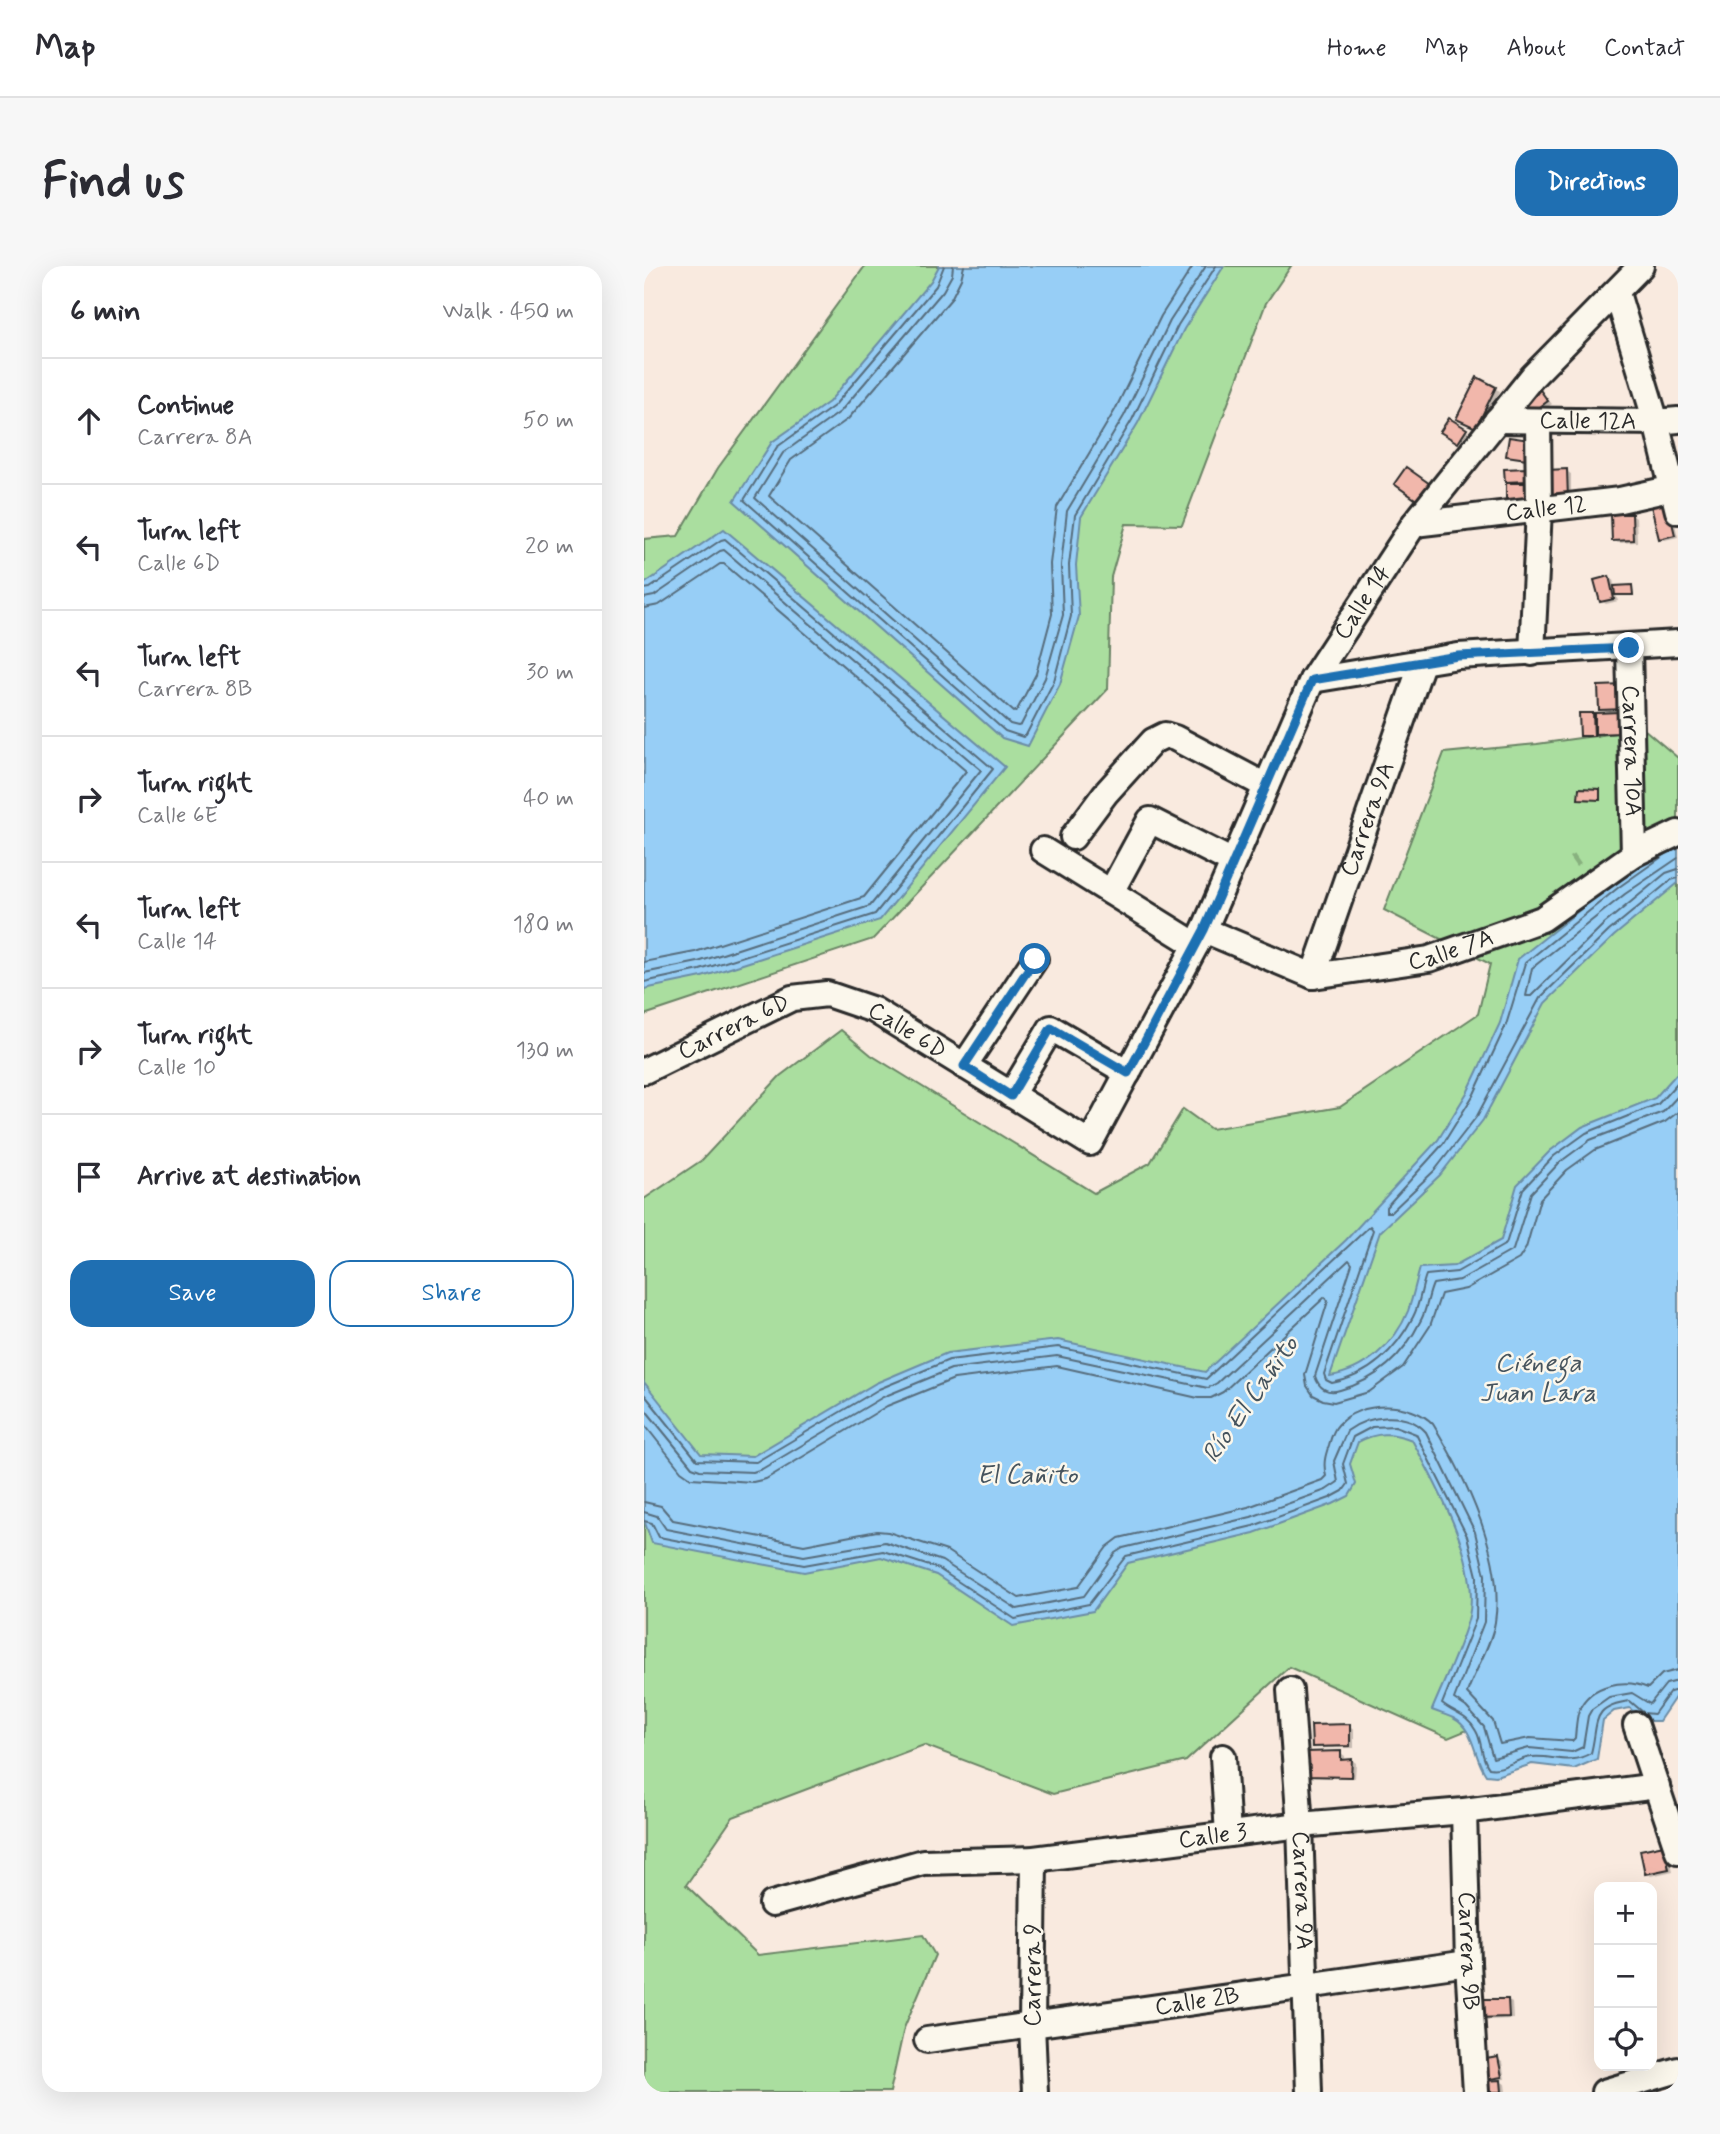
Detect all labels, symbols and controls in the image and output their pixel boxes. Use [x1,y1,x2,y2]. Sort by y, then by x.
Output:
text: Map [35,26,95,70]
text: Home [1327,33,1387,64]
text: Map [1425,33,1469,64]
text: About [1507,33,1566,64]
text: Contact [1604,33,1685,64]
button: Directions [1515,149,1678,216]
text: Find us [42,150,185,215]
text: 6 min [70,292,141,331]
text: Walk · 450 m [443,297,574,327]
text: Continue [137,389,234,423]
icon: ahead [70,402,108,440]
street label: Calle 12A [1539,405,1637,437]
text: 50 m [523,406,574,436]
text: Carrera 8A [137,423,253,453]
street label: Calle 12 [1504,488,1588,529]
text: Turn left [137,515,241,549]
icon: left [70,528,108,566]
text: 20 m [525,532,574,562]
text: Calle 6D [137,549,220,579]
street label: Calle 14 [1327,559,1398,646]
route end [1613,632,1644,663]
text: Turn left [137,641,241,675]
icon: left [70,654,108,692]
text: 30 m [526,658,574,688]
text: Carrera 8B [137,675,252,705]
street label: Carrera 10A [1614,685,1649,817]
street label: Carrera 9A [1333,758,1402,881]
text: Turn right [137,767,253,801]
icon: right [70,780,108,818]
text: 40 m [523,784,574,814]
text: Calle 6E [137,801,218,831]
text: Turn left [137,893,241,927]
icon: left [70,906,108,944]
text: 180 m [513,910,574,940]
street label: Calle 7A [1406,922,1498,977]
text: Calle 14 [137,927,217,957]
route start [1019,943,1050,974]
street label: Carrera 6D [673,986,795,1067]
street label: Calle 6D [862,995,952,1066]
text: Turn right [137,1019,253,1053]
icon: right [70,1032,108,1070]
text: 130 m [516,1036,574,1066]
text: Calle 10 [137,1053,216,1083]
icon: arrive [70,1158,108,1196]
text: Arrive at destination [137,1160,361,1194]
button: Save [70,1260,315,1327]
button: Share [329,1260,574,1327]
water label: Río El Cañito [1195,1329,1308,1470]
water label: Ciénega Juan Lara [1480,1347,1596,1411]
water label: El Cañito [977,1459,1079,1493]
street label: Calle 3 [1177,1816,1249,1856]
street label: Carrera 9A [1285,1830,1320,1951]
map controls [1594,1882,1657,2071]
button: + [1594,1882,1657,1945]
street label: Carrera 9B [1451,1891,1486,2011]
street label: Carrera 9 [1018,1923,1049,2027]
button: − [1594,1945,1657,2008]
street label: Calle 2B [1153,1980,1242,2023]
button: locate [1594,2008,1657,2071]

